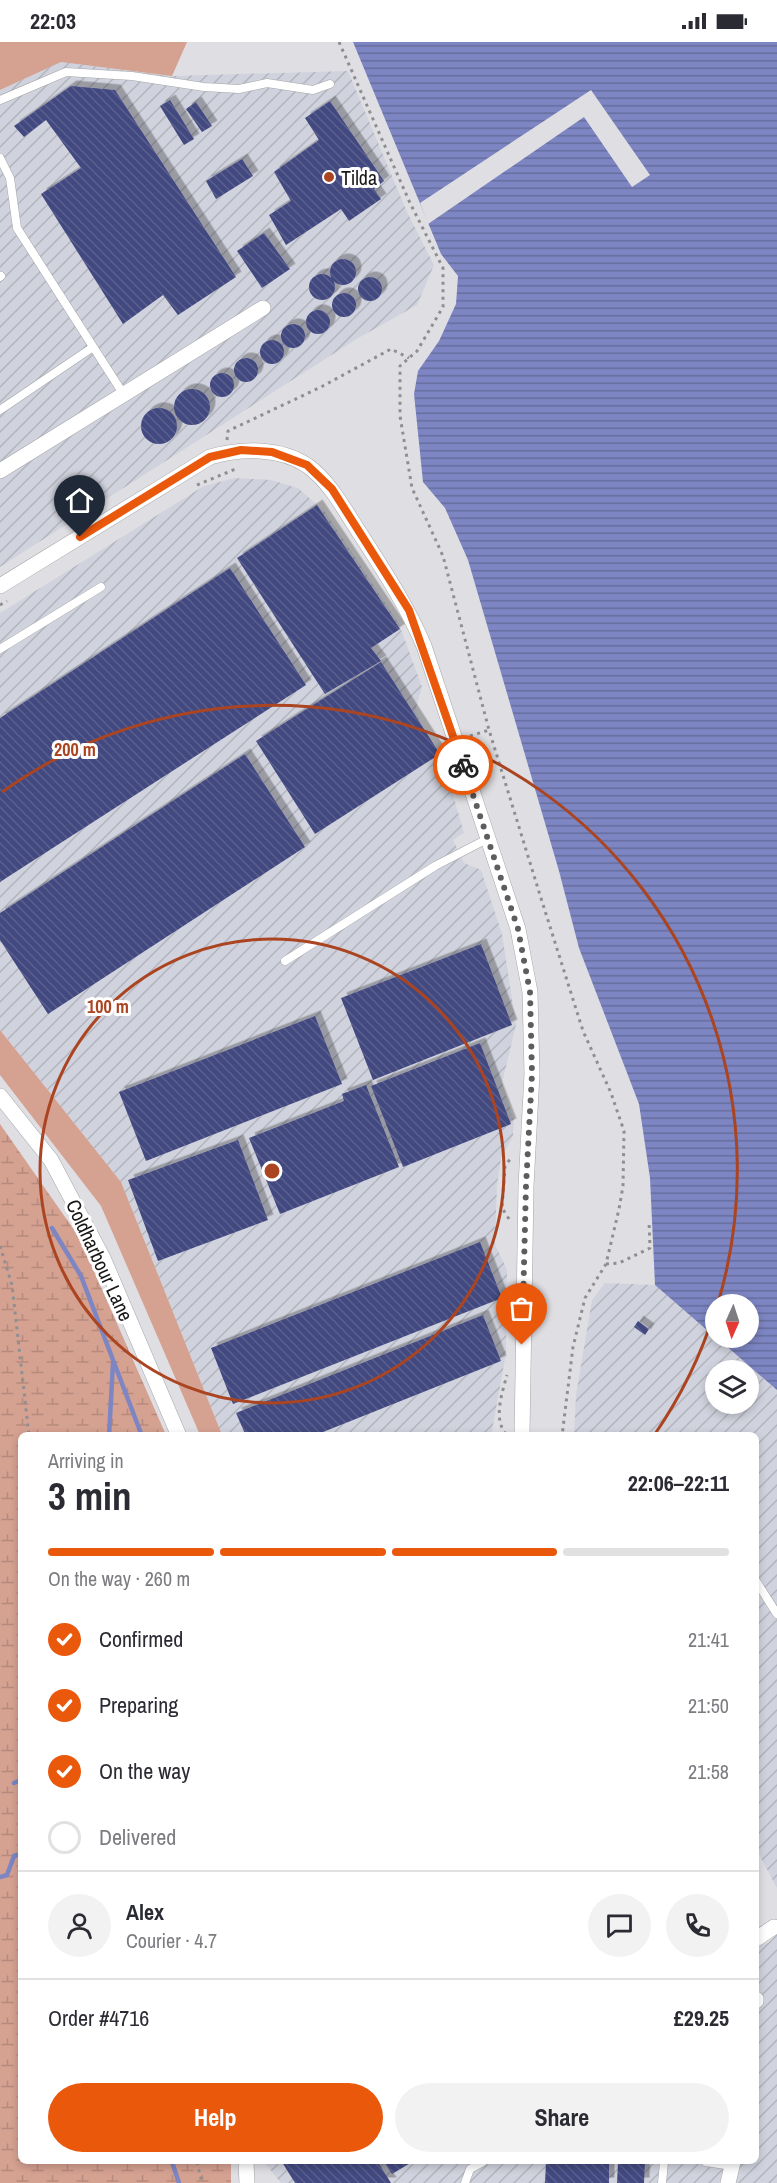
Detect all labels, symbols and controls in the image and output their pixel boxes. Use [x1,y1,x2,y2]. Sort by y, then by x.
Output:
text: 22:03 [30,6,76,36]
place label: Tilda [341,164,377,191]
marker: Tilda [322,170,336,184]
pin [54,475,105,537]
icon: home [63,484,96,517]
courier [433,735,493,795]
text: 200 m [54,737,96,762]
icon: bike [447,749,480,782]
text: 100 m [87,994,129,1019]
centre of rings [262,1161,282,1181]
street label: Coldharbour Lane [60,1195,140,1325]
pin [496,1283,547,1345]
icon: bag [505,1292,538,1325]
north arrow [705,1294,759,1348]
map controls [705,1294,759,1414]
button: layers [705,1360,759,1414]
text: Arriving in [48,1447,124,1474]
text: 22:06–22:11 [628,1468,729,1498]
text: 3 min [48,1470,132,1522]
text: On the way · 260 m [48,1565,190,1592]
icon: check [48,1623,81,1656]
text: Confirmed [99,1624,183,1654]
text: 21:41 [688,1626,729,1653]
icon: check [48,1689,81,1722]
text: Preparing [99,1690,178,1720]
text: 21:50 [688,1692,729,1719]
icon: check [48,1755,81,1788]
text: On the way [99,1756,190,1786]
text: 21:58 [688,1758,729,1785]
text: Delivered [99,1822,176,1852]
button: person [48,1894,111,1957]
button: chat [588,1894,651,1957]
button: phone [666,1894,729,1957]
text: Alex [126,1897,164,1927]
text: Courier · 4.7 [126,1927,217,1954]
text: Order #4716 [48,2003,149,2033]
text: £29.25 [674,2003,729,2033]
button: Help [48,2083,383,2152]
button: Share [395,2083,729,2152]

